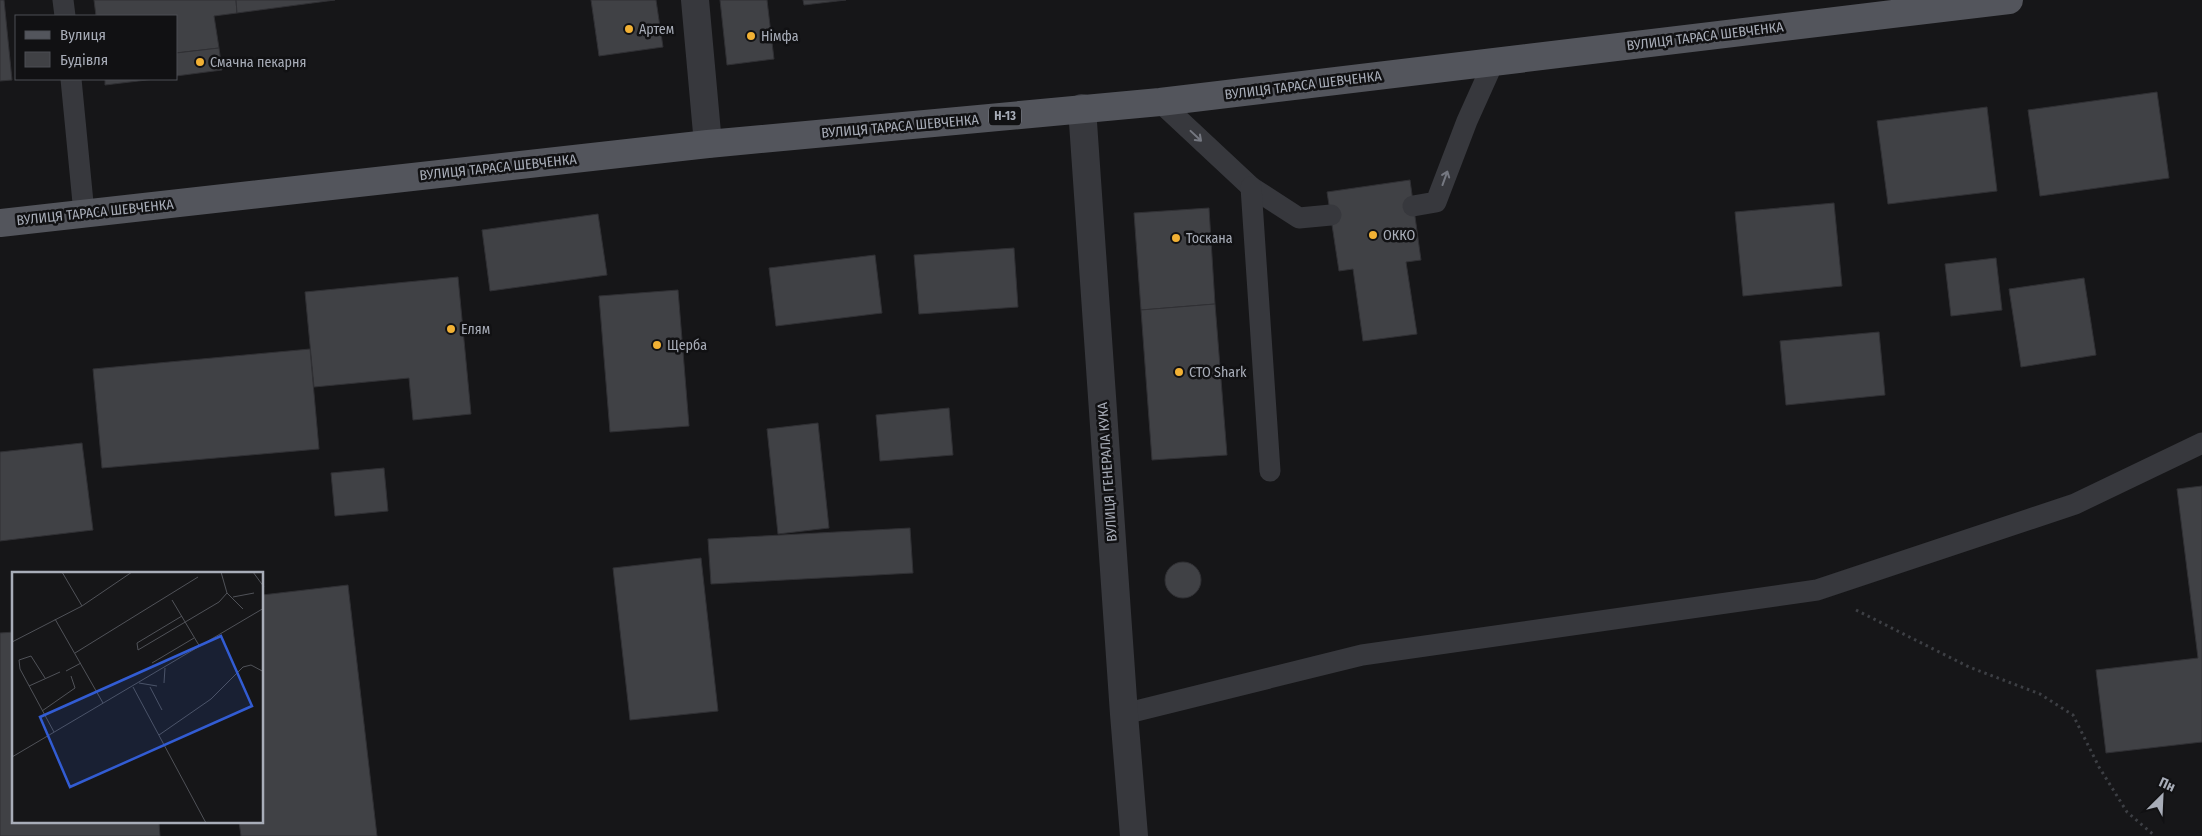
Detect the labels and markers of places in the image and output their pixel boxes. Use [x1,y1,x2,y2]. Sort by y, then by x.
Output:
place label: Артем [639,21,674,38]
marker: Артем [623,23,635,35]
place label: Німфа [761,28,799,45]
marker: Німфа [745,30,757,42]
place label: Смачна пекарня [210,54,306,71]
marker: Смачна пекарня [194,56,206,68]
place label: ОККО [1383,227,1416,244]
marker: ОККО [1367,229,1379,241]
place label: Тоскана [1186,230,1233,247]
marker: Тоскана [1170,232,1182,244]
place label: Елям [461,321,490,338]
marker: Елям [445,323,457,335]
place label: Щерба [667,337,707,354]
marker: Щерба [651,339,663,351]
place label: СТО Shark [1189,364,1247,381]
marker: СТО Shark [1173,366,1185,378]

